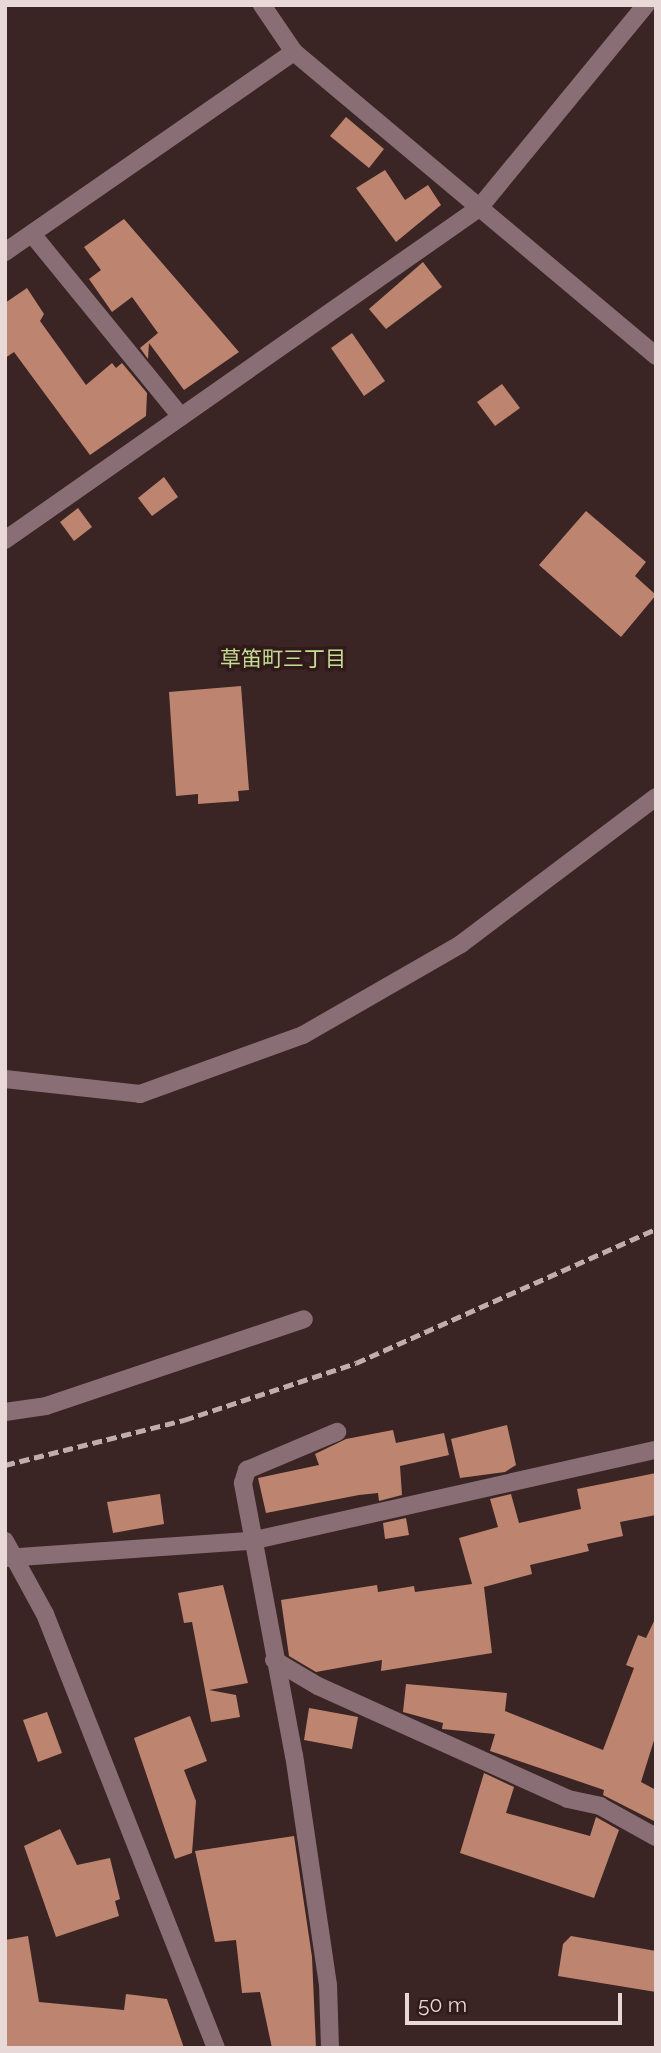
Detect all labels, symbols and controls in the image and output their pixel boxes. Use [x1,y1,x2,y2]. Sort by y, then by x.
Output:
district label: 草笛町三丁目 [220,646,346,672]
scale bar [409,1980,626,2024]
text: 50 m [418,1992,467,2017]

